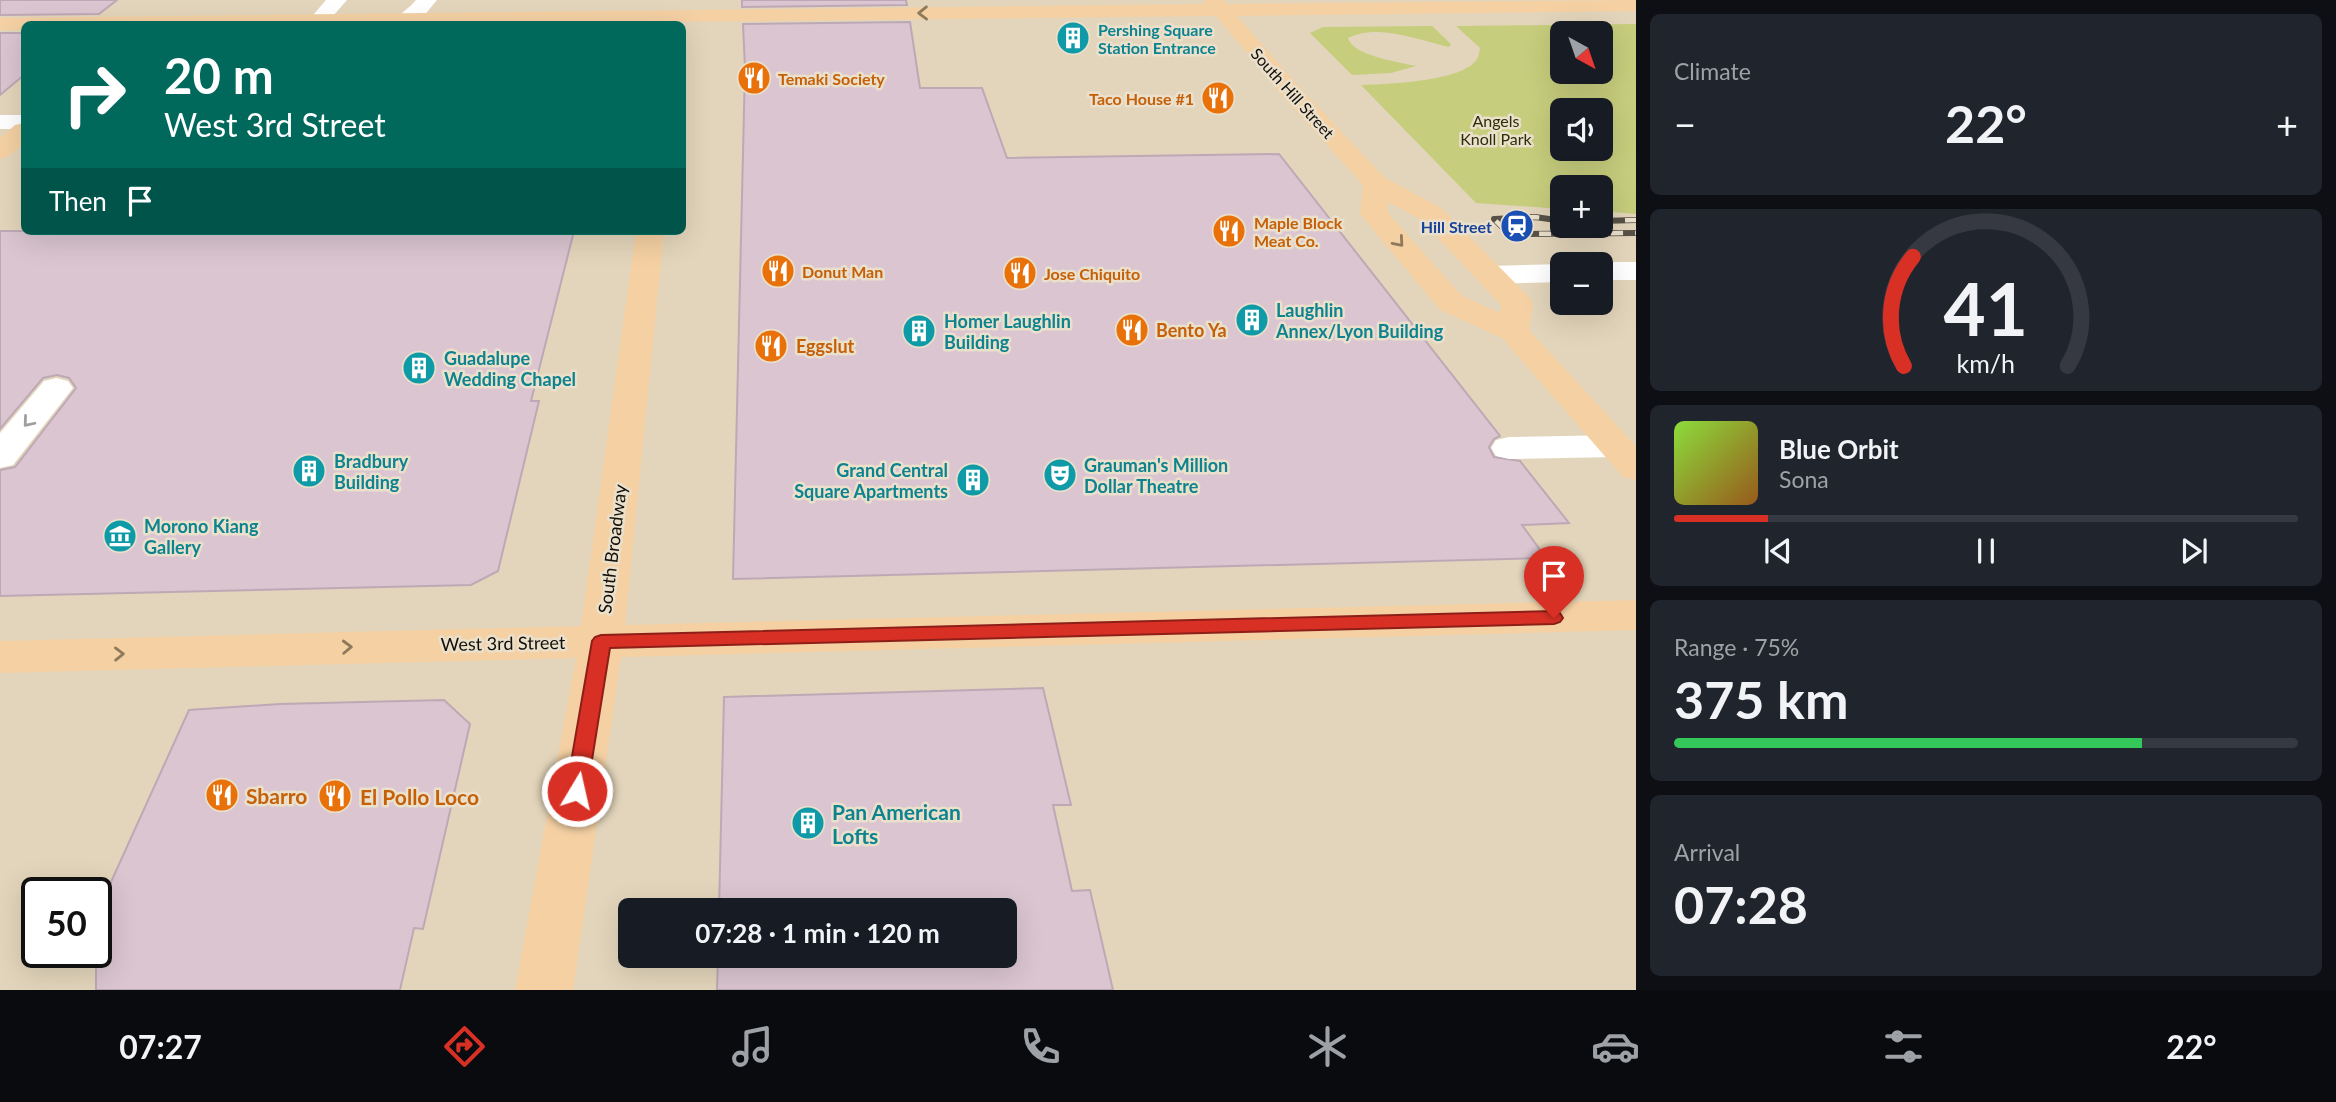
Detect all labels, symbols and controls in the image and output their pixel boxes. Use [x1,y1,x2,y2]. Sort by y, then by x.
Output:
one-way arrow [918,5,928,21]
building icon: Pershing Square Station Entrance [1054,19,1092,57]
place label: Pershing Square Station Entrance [1098,20,1216,57]
north arrow [1550,21,1614,84]
map controls [1550,21,1613,315]
street label: South Hill Street [1247,44,1339,142]
text: 20 m [164,46,274,104]
icon: right [49,49,140,140]
text: Climate [1674,57,1751,85]
restaurant icon: Temaki Society [735,59,773,97]
place label: Temaki Society [778,69,885,88]
restaurant icon: Taco House #1 [1199,79,1237,117]
place label: Taco House #1 [1089,89,1194,108]
text: 22° [1945,92,2027,154]
button: sound [1550,98,1613,161]
text: − [1674,101,1696,147]
text: + [2276,101,2298,147]
text: West 3rd Street [164,105,386,144]
park label: Angels Knoll Park [1460,111,1533,148]
button: + [1550,175,1613,238]
icon: arrive [121,182,159,220]
text: Then [49,185,107,217]
station icon: Hill Street [1498,207,1536,245]
restaurant icon: Maple Block Meat Co. [1210,212,1248,250]
place label: Maple Block Meat Co. [1254,213,1343,250]
place label: Hill Street [1421,217,1492,236]
one-way arrow [1391,234,1403,247]
restaurant icon: Donut Man [759,252,797,290]
button: − [1550,252,1613,315]
restaurant icon: Jose Chiquito [1001,254,1039,292]
place label: Donut Man [802,262,883,281]
place label: Jose Chiquito [1044,264,1140,283]
text: 41 [1944,264,2028,352]
place label: Laughlin Annex/Lyon Building [1275,299,1444,342]
building icon: Laughlin Annex/Lyon Building [1233,301,1271,339]
place label: Homer Laughlin Building [944,310,1071,353]
restaurant icon: Bento Ya [1113,311,1151,349]
building icon: Homer Laughlin Building [900,312,938,350]
place label: Bento Ya [1156,319,1227,341]
restaurant icon: Eggslut [752,327,790,365]
place label: Eggslut [796,335,855,357]
place label: Guadalupe Wedding Chapel [444,347,576,390]
text: km/h [1957,348,2015,378]
building icon: Guadalupe Wedding Chapel [400,349,438,387]
one-way arrow [24,414,36,427]
text: Blue Orbit [1779,433,1899,465]
place label: Bradbury Building [334,450,409,493]
building icon: Bradbury Building [290,452,328,490]
place label: Grauman's Million Dollar Theatre [1084,454,1228,497]
theatre icon: Grauman's Million Dollar Theatre [1041,456,1079,494]
place label: Grand Central Square Apartments [794,459,948,502]
building icon: Grand Central Square Apartments [954,461,992,499]
text: Sona [1779,465,1829,493]
street label: South Broadway [593,482,631,615]
place label: Morono Kiang Gallery [144,515,259,558]
museum icon: Morono Kiang Gallery [101,517,139,555]
icon: previous [1759,532,1797,570]
icon: pause [1967,532,2005,570]
icon: next [2175,532,2213,570]
pin [1524,546,1584,618]
icon: arrive [1535,557,1573,595]
street label: West 3rd Street [440,631,566,655]
text: Range · 75% [1674,633,1799,661]
one-way arrow [341,639,352,654]
one-way arrow [114,646,125,661]
text: 375 km [1674,668,1848,730]
position arrow [540,754,614,828]
restaurant icon: Sbarro [203,776,241,814]
restaurant icon: El Pollo Loco [316,777,354,815]
place label: Sbarro [246,783,307,808]
place label: El Pollo Loco [360,784,479,809]
place label: Pan American Lofts [832,799,961,848]
building icon: Pan American Lofts [789,804,827,842]
text: Arrival [1674,838,1740,866]
text: 07:28 [1674,873,1808,935]
speed limit sign: 50 [21,877,112,968]
text: 07:28 · 1 min · 120 m [695,917,940,949]
icon: directions [440,1022,489,1071]
icon: music [728,1022,777,1071]
icon: phone [1016,1022,1065,1071]
icon: climate [1303,1022,1352,1071]
icon: car [1591,1022,1640,1071]
icon: filters [1879,1022,1928,1071]
text: 07:27 [119,1027,202,1066]
text: 22° [2166,1027,2217,1066]

